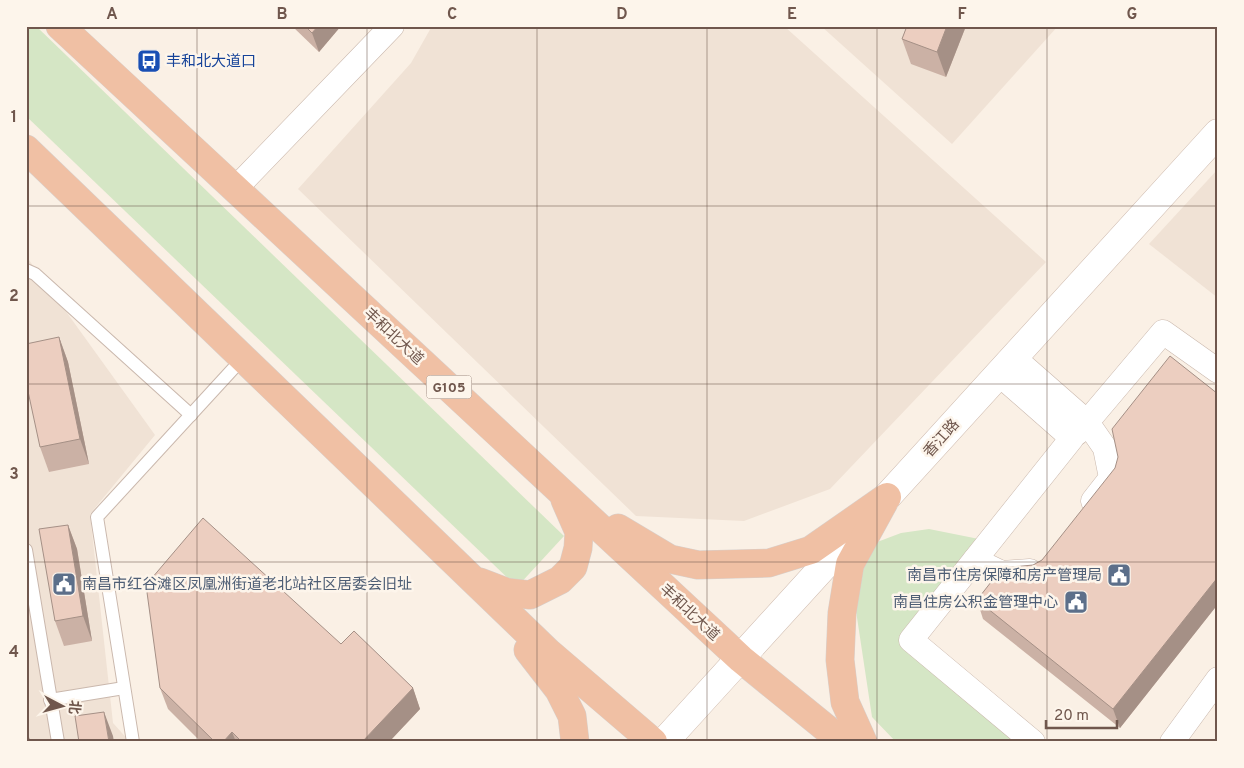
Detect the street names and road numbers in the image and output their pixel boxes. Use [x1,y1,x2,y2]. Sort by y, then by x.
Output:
street label: 丰和北大道 [359,304,428,370]
road number: G105 [426,376,472,398]
street label: 香江路 [920,416,964,462]
street label: 丰和北大道 [655,580,724,646]

